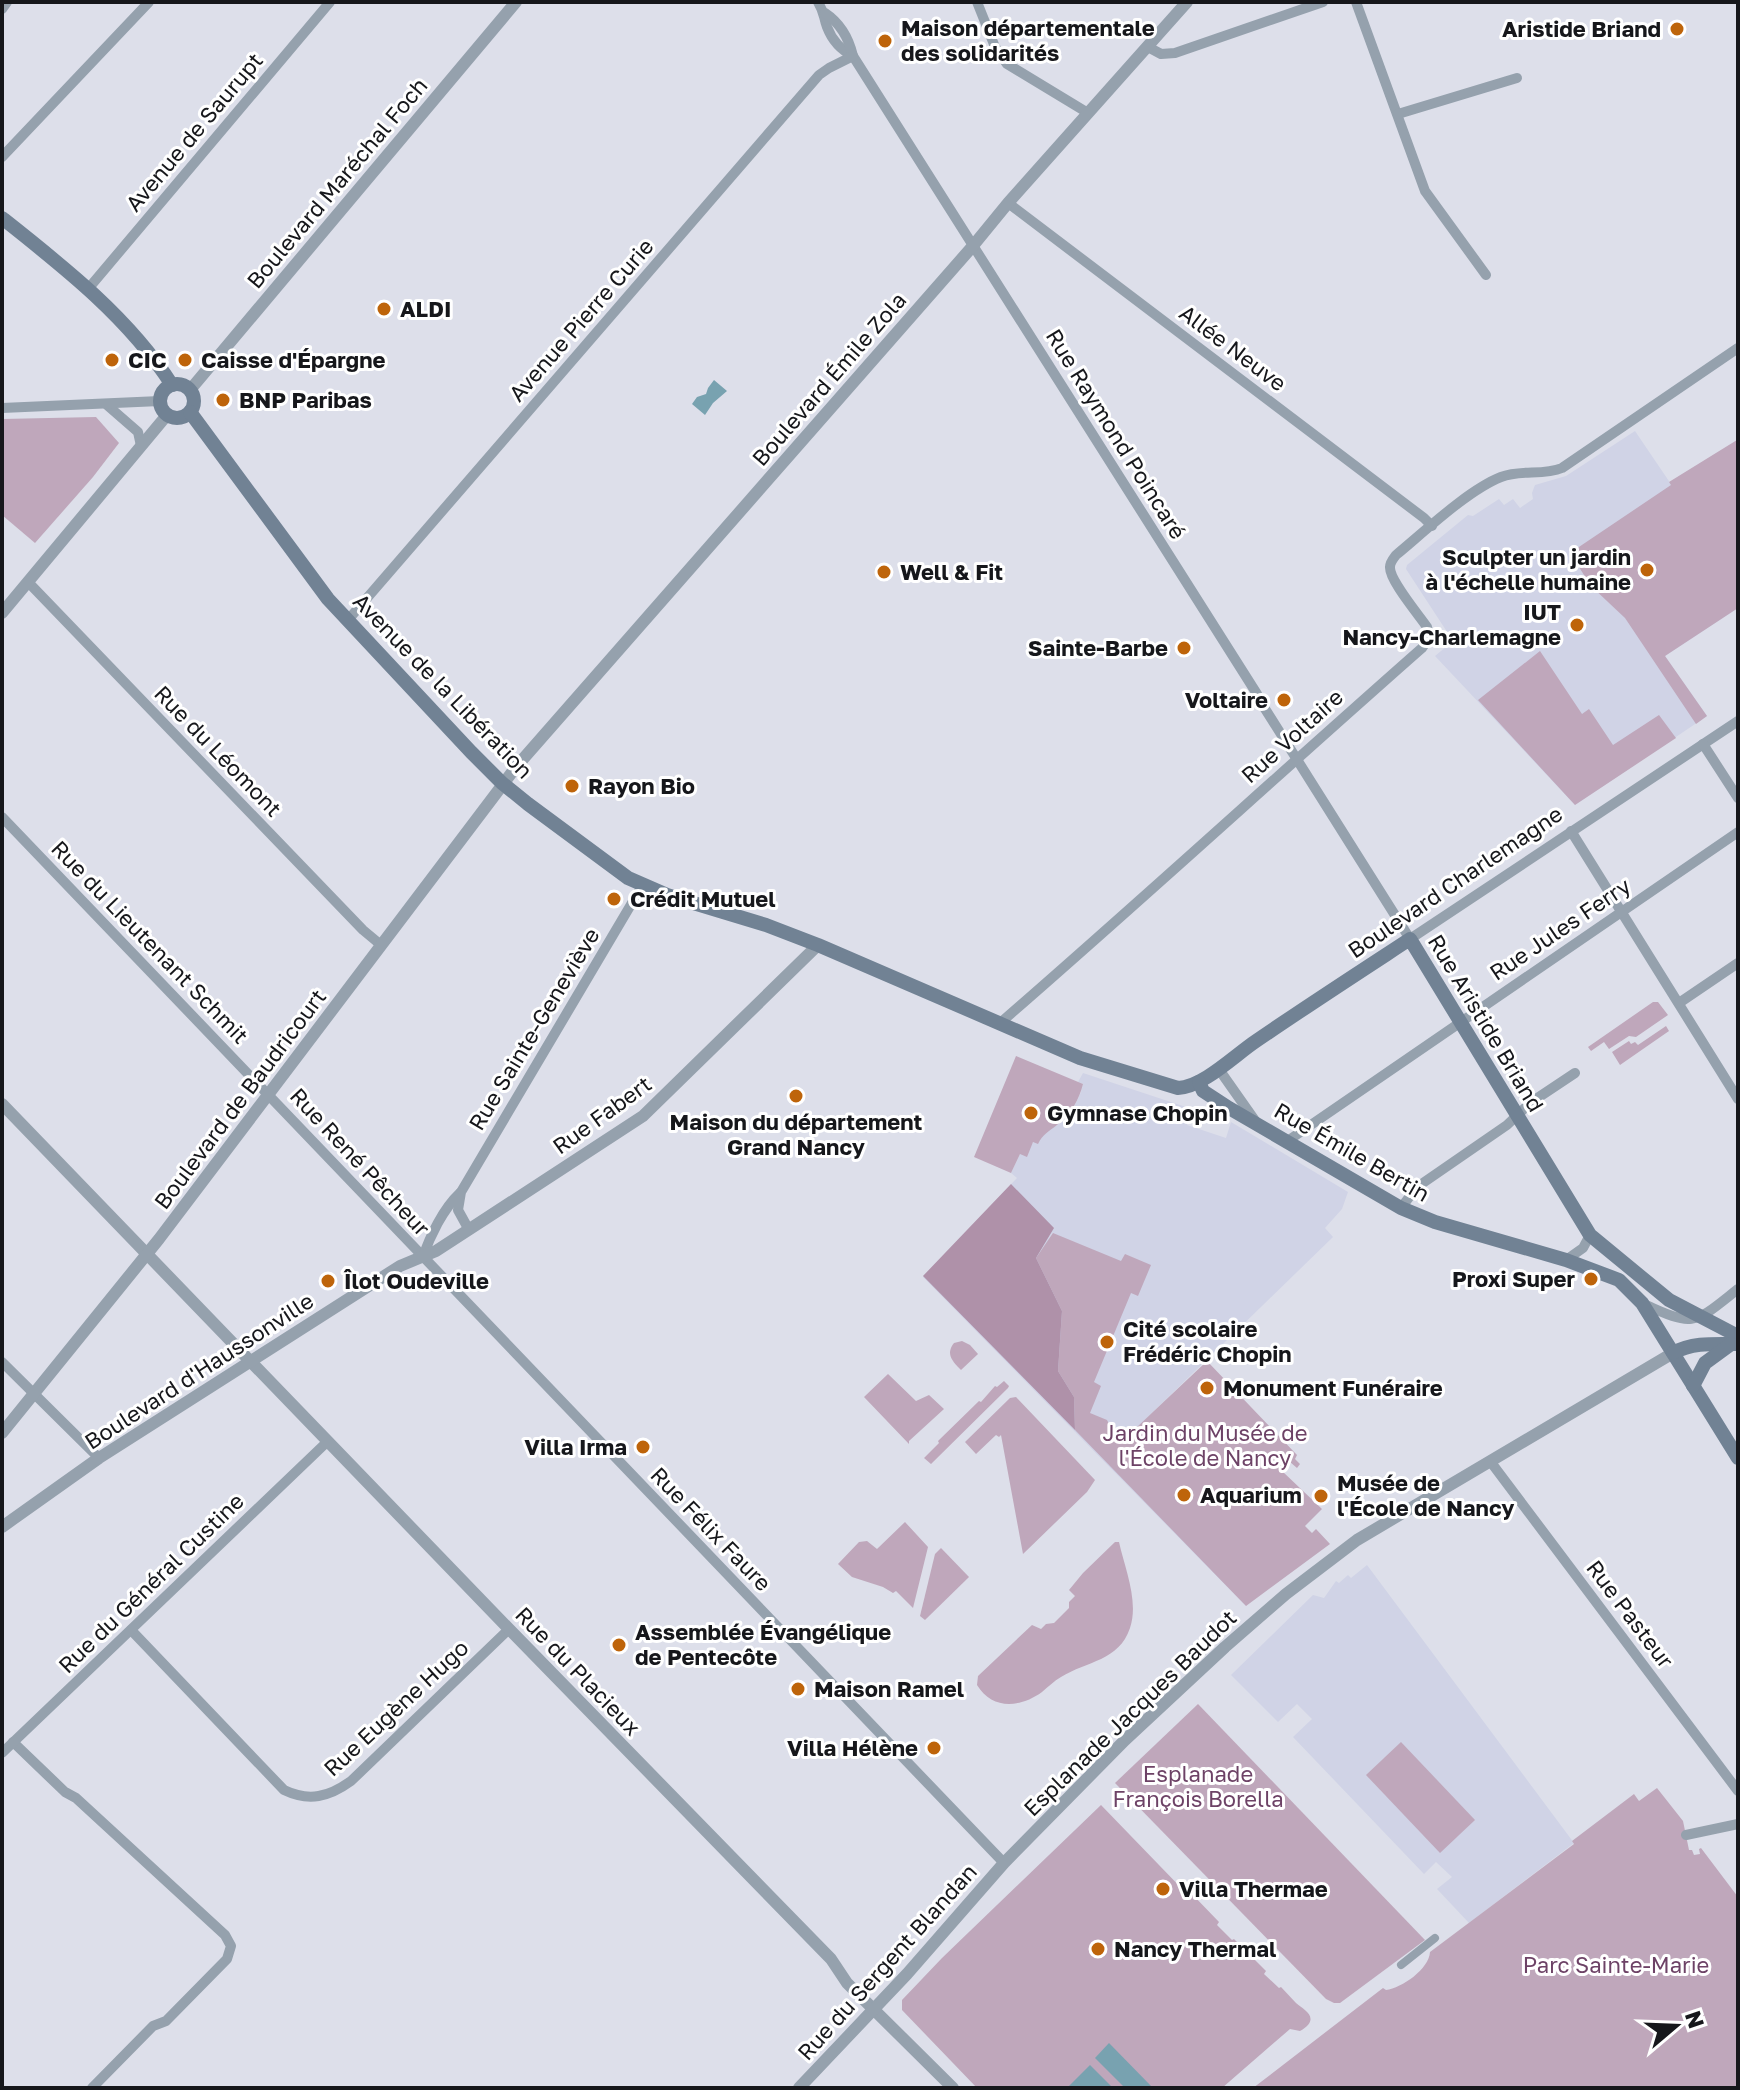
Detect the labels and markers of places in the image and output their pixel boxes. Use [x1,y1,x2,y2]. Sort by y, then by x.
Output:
place label: Maison départementale des solidarités [901,14,1155,66]
place label: Aristide Briand [1502,15,1661,42]
marker: Aristide Briand [1668,20,1686,38]
marker: Maison départementale des solidarités [876,32,894,50]
place label: ALDI [400,295,451,322]
marker: ALDI [375,300,393,318]
place label: CIC [128,346,167,373]
place label: Caisse d'Épargne [201,346,385,373]
marker: CIC [103,351,121,369]
marker: Caisse d'Épargne [176,351,194,369]
place label: BNP Paribas [239,386,372,413]
marker: BNP Paribas [214,391,232,409]
place label: Sculpter un jardin à l'échelle humaine [1425,543,1631,595]
place label: Well & Fit [900,558,1003,585]
marker: Sculpter un jardin à l'échelle humaine [1638,561,1656,579]
marker: Well & Fit [875,563,893,581]
place label: IUT Nancy-Charlemagne [1342,598,1561,650]
marker: IUT Nancy-Charlemagne [1568,616,1586,634]
place label: Sainte-Barbe [1028,634,1168,661]
marker: Sainte-Barbe [1175,639,1193,657]
place label: Voltaire [1185,686,1268,713]
marker: Voltaire [1275,691,1293,709]
place label: Rayon Bio [588,772,695,799]
marker: Rayon Bio [563,777,581,795]
place label: Crédit Mutuel [630,885,776,912]
marker: Crédit Mutuel [605,890,623,908]
marker: Maison du département Grand Nancy [787,1087,805,1105]
place label: Gymnase Chopin [1047,1099,1228,1126]
marker: Gymnase Chopin [1022,1104,1040,1122]
place label: Maison du département Grand Nancy [670,1108,923,1160]
place label: Proxi Super [1452,1265,1575,1292]
place label: Îlot Oudeville [343,1267,489,1294]
marker: Proxi Super [1582,1270,1600,1288]
marker: Îlot Oudeville [319,1272,337,1290]
place label: Cité scolaire Frédéric Chopin [1123,1315,1292,1367]
marker: Cité scolaire Frédéric Chopin [1098,1333,1116,1351]
place label: Monument Funéraire [1223,1374,1443,1401]
marker: Monument Funéraire [1198,1379,1216,1397]
place label: Villa Irma [524,1433,627,1460]
marker: Villa Irma [634,1438,652,1456]
place label: Musée de l'École de Nancy [1337,1469,1514,1521]
place label: Aquarium [1200,1481,1302,1508]
marker: Aquarium [1175,1486,1193,1504]
marker: Musée de l'École de Nancy [1312,1487,1330,1505]
place label: Assemblée Évangélique de Pentecôte [635,1618,891,1670]
marker: Assemblée Évangélique de Pentecôte [610,1636,628,1654]
place label: Maison Ramel [814,1675,964,1702]
marker: Maison Ramel [789,1680,807,1698]
place label: Villa Hélène [787,1734,918,1761]
marker: Villa Hélène [925,1739,943,1757]
place label: Villa Thermae [1179,1875,1328,1902]
marker: Villa Thermae [1154,1880,1172,1898]
place label: Nancy Thermal [1114,1935,1276,1962]
marker: Nancy Thermal [1089,1940,1107,1958]

